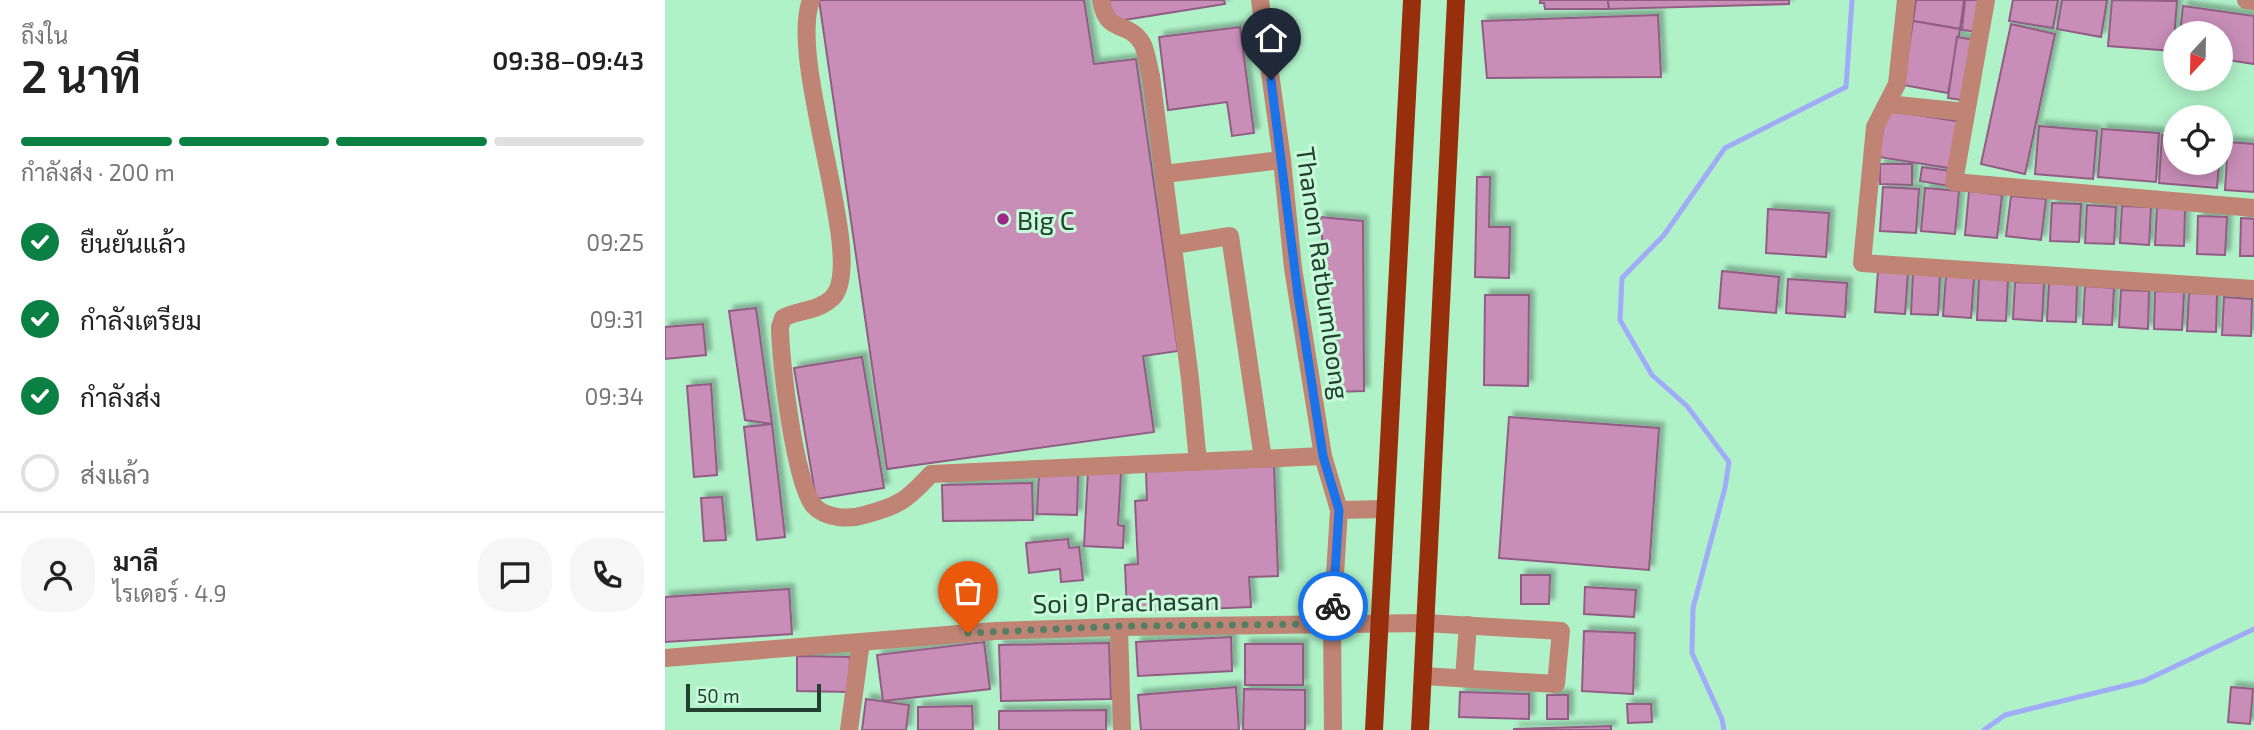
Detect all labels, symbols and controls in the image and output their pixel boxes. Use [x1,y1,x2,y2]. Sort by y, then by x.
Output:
pin [1241,8,1301,80]
icon: home [1252,19,1290,57]
text: ถึงใน [21,21,68,49]
north arrow [2163,21,2233,91]
map controls [2163,21,2233,175]
text: 09:38–09:43 [492,44,644,75]
text: 2 นาที [21,47,141,102]
button: locate [2163,105,2233,175]
street label: Thanon Ratbumloong [1291,145,1357,401]
text: กำลังส่ง · 200 m [21,158,175,186]
place label: Big C [1017,204,1075,235]
marker: Big C [995,211,1011,227]
icon: check [21,223,59,261]
text: ยืนยันแล้ว [80,227,186,258]
text: 09:25 [586,228,644,256]
icon: check [21,300,59,338]
text: กำลังเตรียม [80,304,202,335]
text: 09:31 [590,305,644,333]
icon: check [21,377,59,415]
text: กำลังส่ง [80,381,161,412]
text: 09:34 [585,382,644,410]
text: ส่งแล้ว [80,458,150,489]
button: person [21,538,95,612]
button: chat [478,538,552,612]
button: phone [570,538,644,612]
text: มาลี [113,545,158,576]
pin [938,561,998,633]
courier [1298,571,1368,641]
icon: bag [949,572,987,610]
text: ไรเดอร์ · 4.9 [113,579,227,607]
street label: Soi 9 Prachasan [1032,584,1220,618]
icon: bike [1314,587,1352,625]
scale bar [686,681,821,713]
text: 50 m [697,684,740,707]

